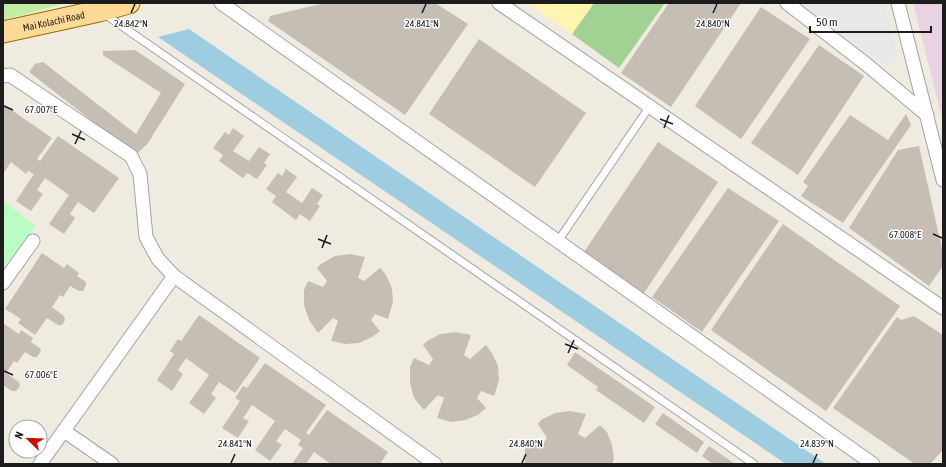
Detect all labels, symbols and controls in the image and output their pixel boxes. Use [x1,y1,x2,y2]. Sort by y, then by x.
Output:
scale bar [810,8,931,34]
street label: Mai Kolachi Road [22,9,86,33]
text: 50 m [816,15,838,29]
text: 24.842°N [114,18,148,29]
text: 24.841°N [405,18,439,29]
text: 24.840°N [696,18,730,29]
text: 67.007°E [25,104,58,115]
text: 67.008°E [889,229,922,240]
text: 67.006°E [25,369,58,380]
north arrow [8,419,48,459]
text: N [12,430,26,440]
text: 24.841°N [218,438,252,449]
text: 24.840°N [509,438,543,449]
text: 24.839°N [800,438,834,449]

